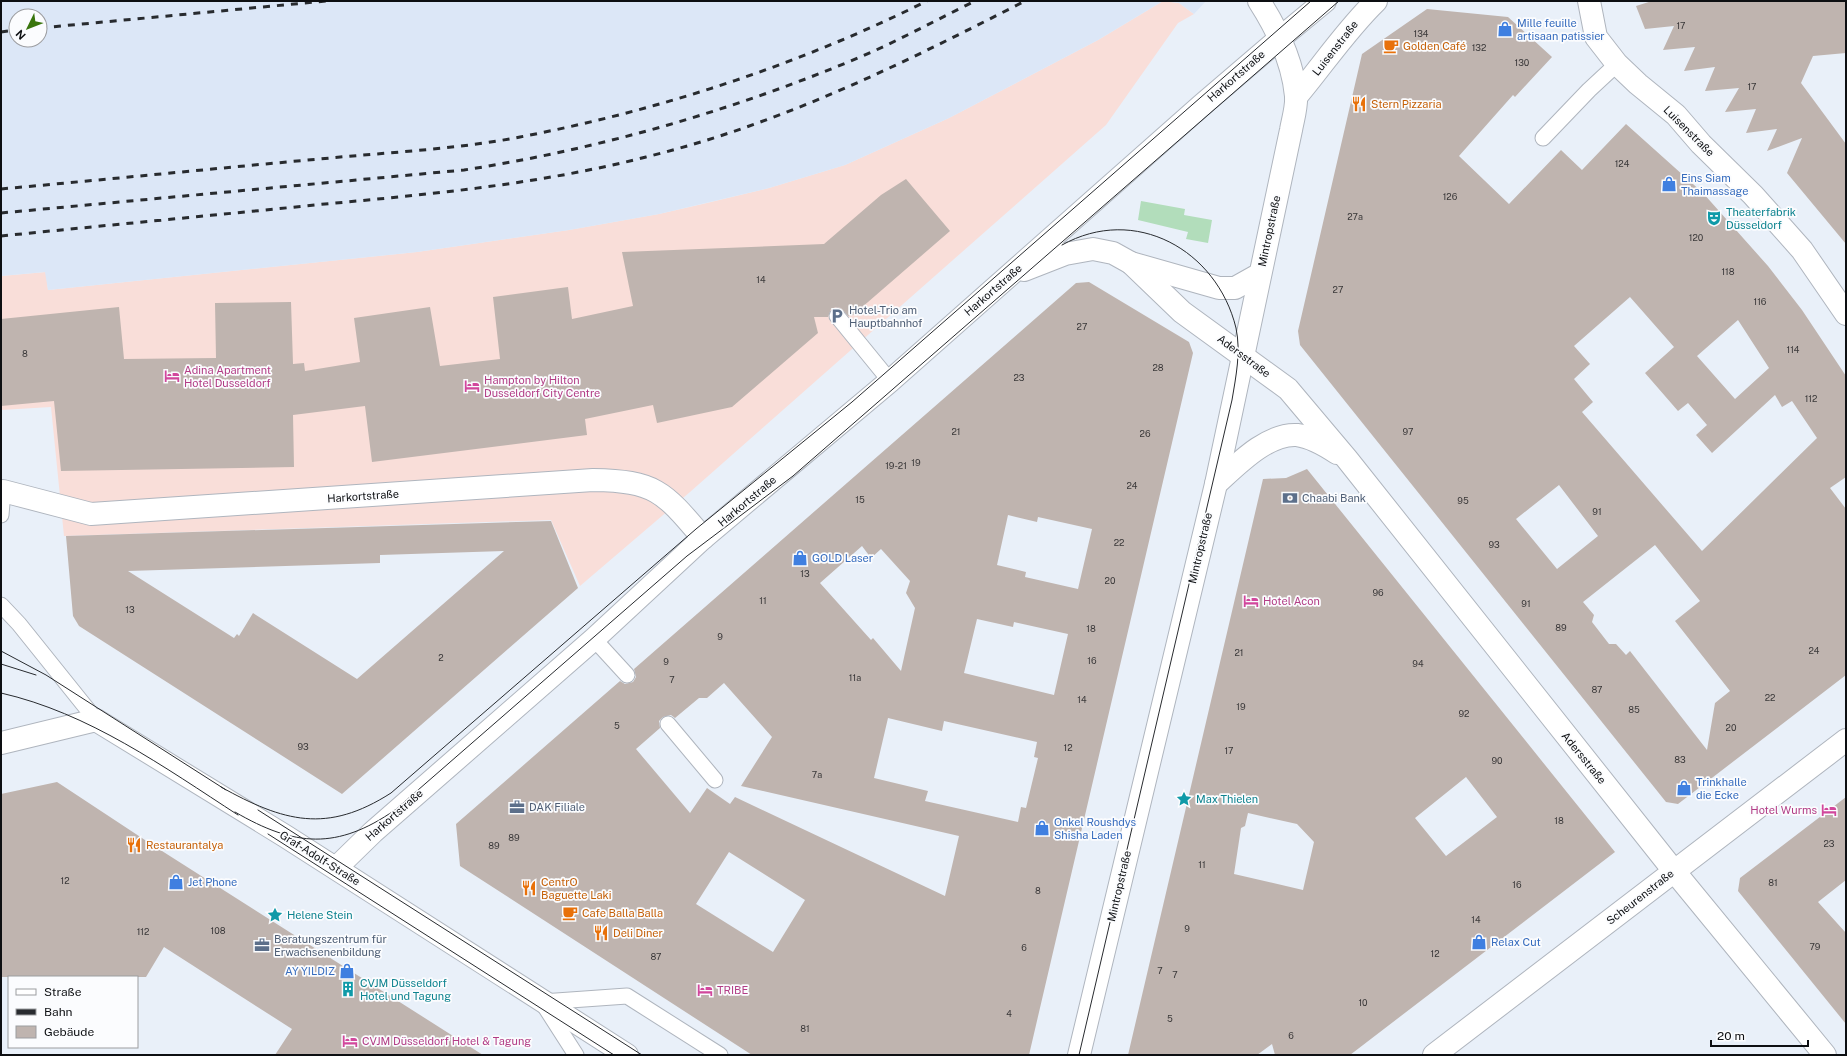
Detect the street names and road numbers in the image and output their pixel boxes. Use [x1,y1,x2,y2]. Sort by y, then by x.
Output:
street label: Luisenstraße [1310,18,1360,78]
street label: Harkortstraße [1205,48,1267,104]
street label: Luisenstraße [1661,103,1717,159]
street label: Mintropstraße [1256,194,1282,268]
street label: Harkortstraße [962,262,1024,318]
street label: Adersstraße [1215,332,1273,380]
street label: Harkortstraße [716,473,778,529]
street label: Harkortstraße [327,488,399,504]
street label: Mintropstraße [1186,511,1214,585]
street label: Adersstraße [1560,730,1608,786]
street label: Harkortstraße [363,787,425,843]
street label: Graf-Adolf-Straße [278,828,362,888]
street label: Mintropstraße [1105,849,1133,923]
street label: Scheurenstraße [1604,867,1676,927]

